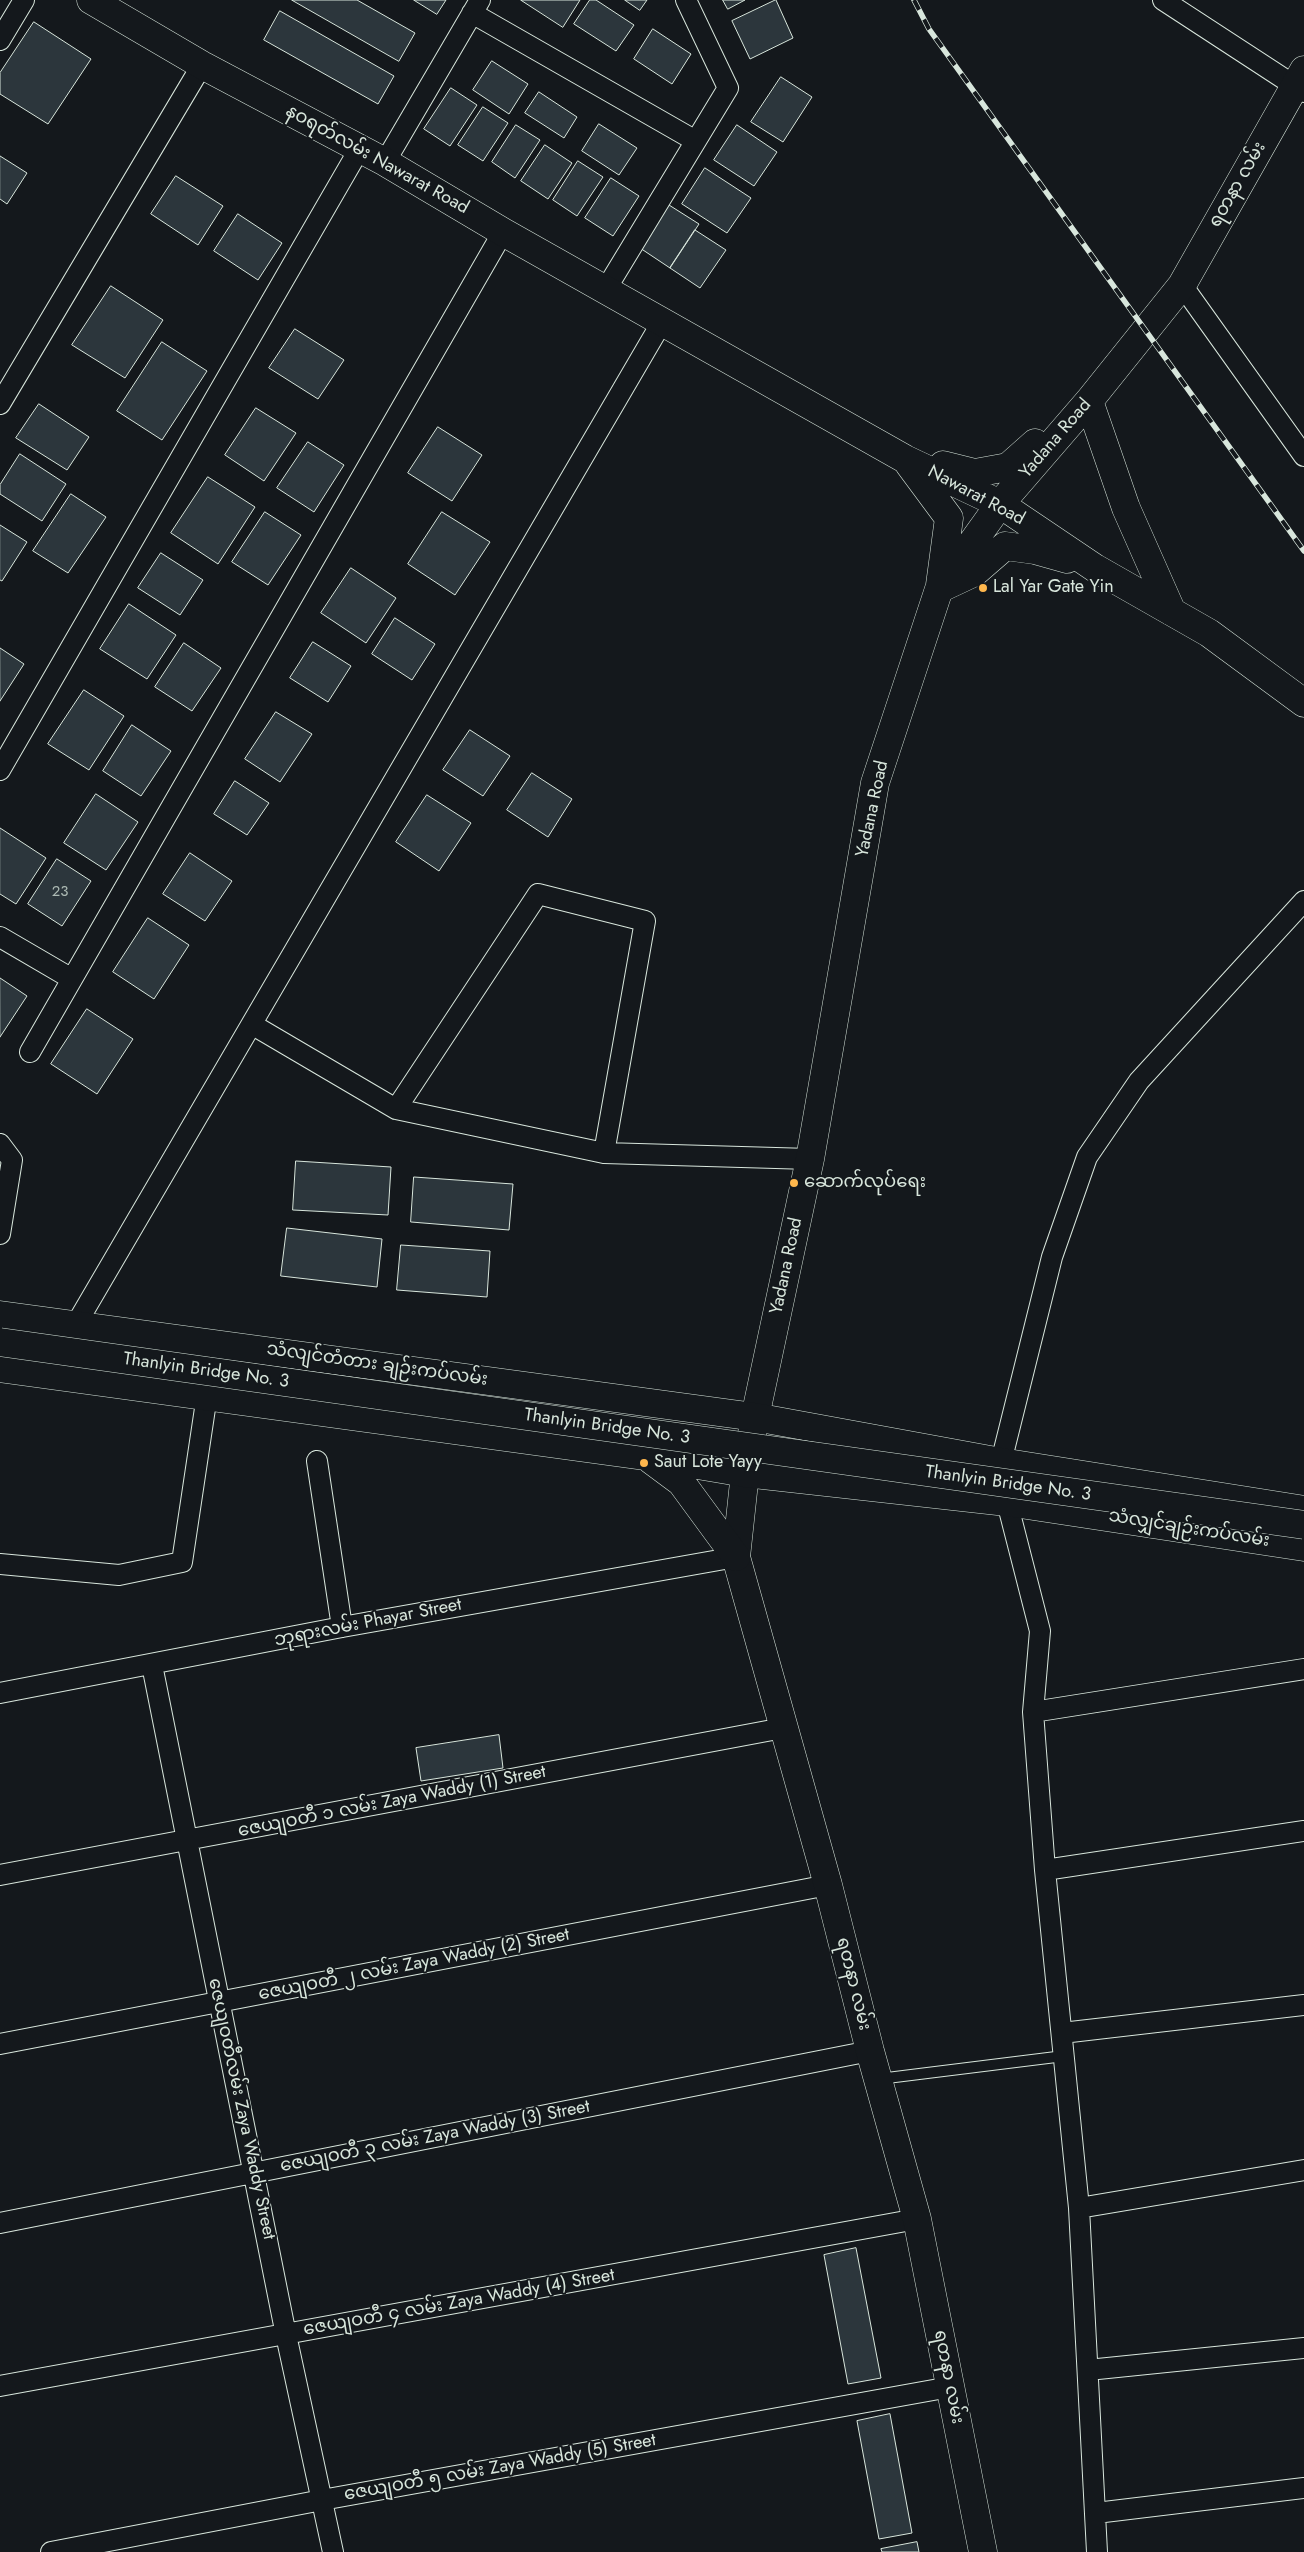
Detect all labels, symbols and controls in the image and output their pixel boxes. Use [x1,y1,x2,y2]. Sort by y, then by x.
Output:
street label: နဝရတ်လမ်း Nawarat Road [282,101,472,219]
street label: ရတနာ လမ်း [1205,138,1271,232]
street label: Yadana Road [1016,395,1096,483]
street label: Nawarat Road [924,461,1028,531]
place label: Lal Yar Gate Yin [993,577,1114,599]
marker: Lal Yar Gate Yin [977,582,989,594]
street label: Yadana Road [852,759,894,859]
house number: 23 [52,883,68,901]
place label: ဆောက်လုပ်ရေး [804,1172,926,1194]
marker: ဆောက်လုပ်ရေး [788,1177,800,1189]
street label: Yadana Road [766,1216,808,1316]
street label: သံလျင်တံတား ချဉ်းကပ်လမ်း [265,1339,489,1391]
street label: Thanlyin Bridge No. 3 [122,1349,290,1393]
street label: Thanlyin Bridge No. 3 [523,1405,691,1449]
place label: Saut Lote Yayy [654,1452,762,1474]
marker: Saut Lote Yayy [638,1457,650,1469]
street label: Thanlyin Bridge No. 3 [924,1462,1092,1506]
street label: သံလျှင်ချဉ်းကပ်လမ်း [1107,1506,1271,1552]
street label: ဘုရားလမ်း Phayar Street [273,1594,463,1652]
street label: ဇေယျဝတီ ၁ လမ်း Zaya Waddy (1) Street [236,1762,548,1842]
street label: ဇေယျဝတီ ၂ လမ်း Zaya Waddy (2) Street [257,1924,571,2006]
street label: ရတနာ လမ်း [831,1935,875,2033]
street label: ဇေယျဝတီလမ်း Zaya Waddy Street [203,1976,279,2242]
street label: ဇေယျဝတီ ၃ လမ်း Zaya Waddy (3) Street [278,2096,592,2178]
street label: ဇေယျဝတီ ၄ လမ်း Zaya Waddy (4) Street [302,2265,616,2341]
street label: ရတနာ လမ်း [928,2328,968,2426]
street label: ဇေယျဝတီ ၅ လမ်း Zaya Waddy (5) Street [342,2430,658,2506]

